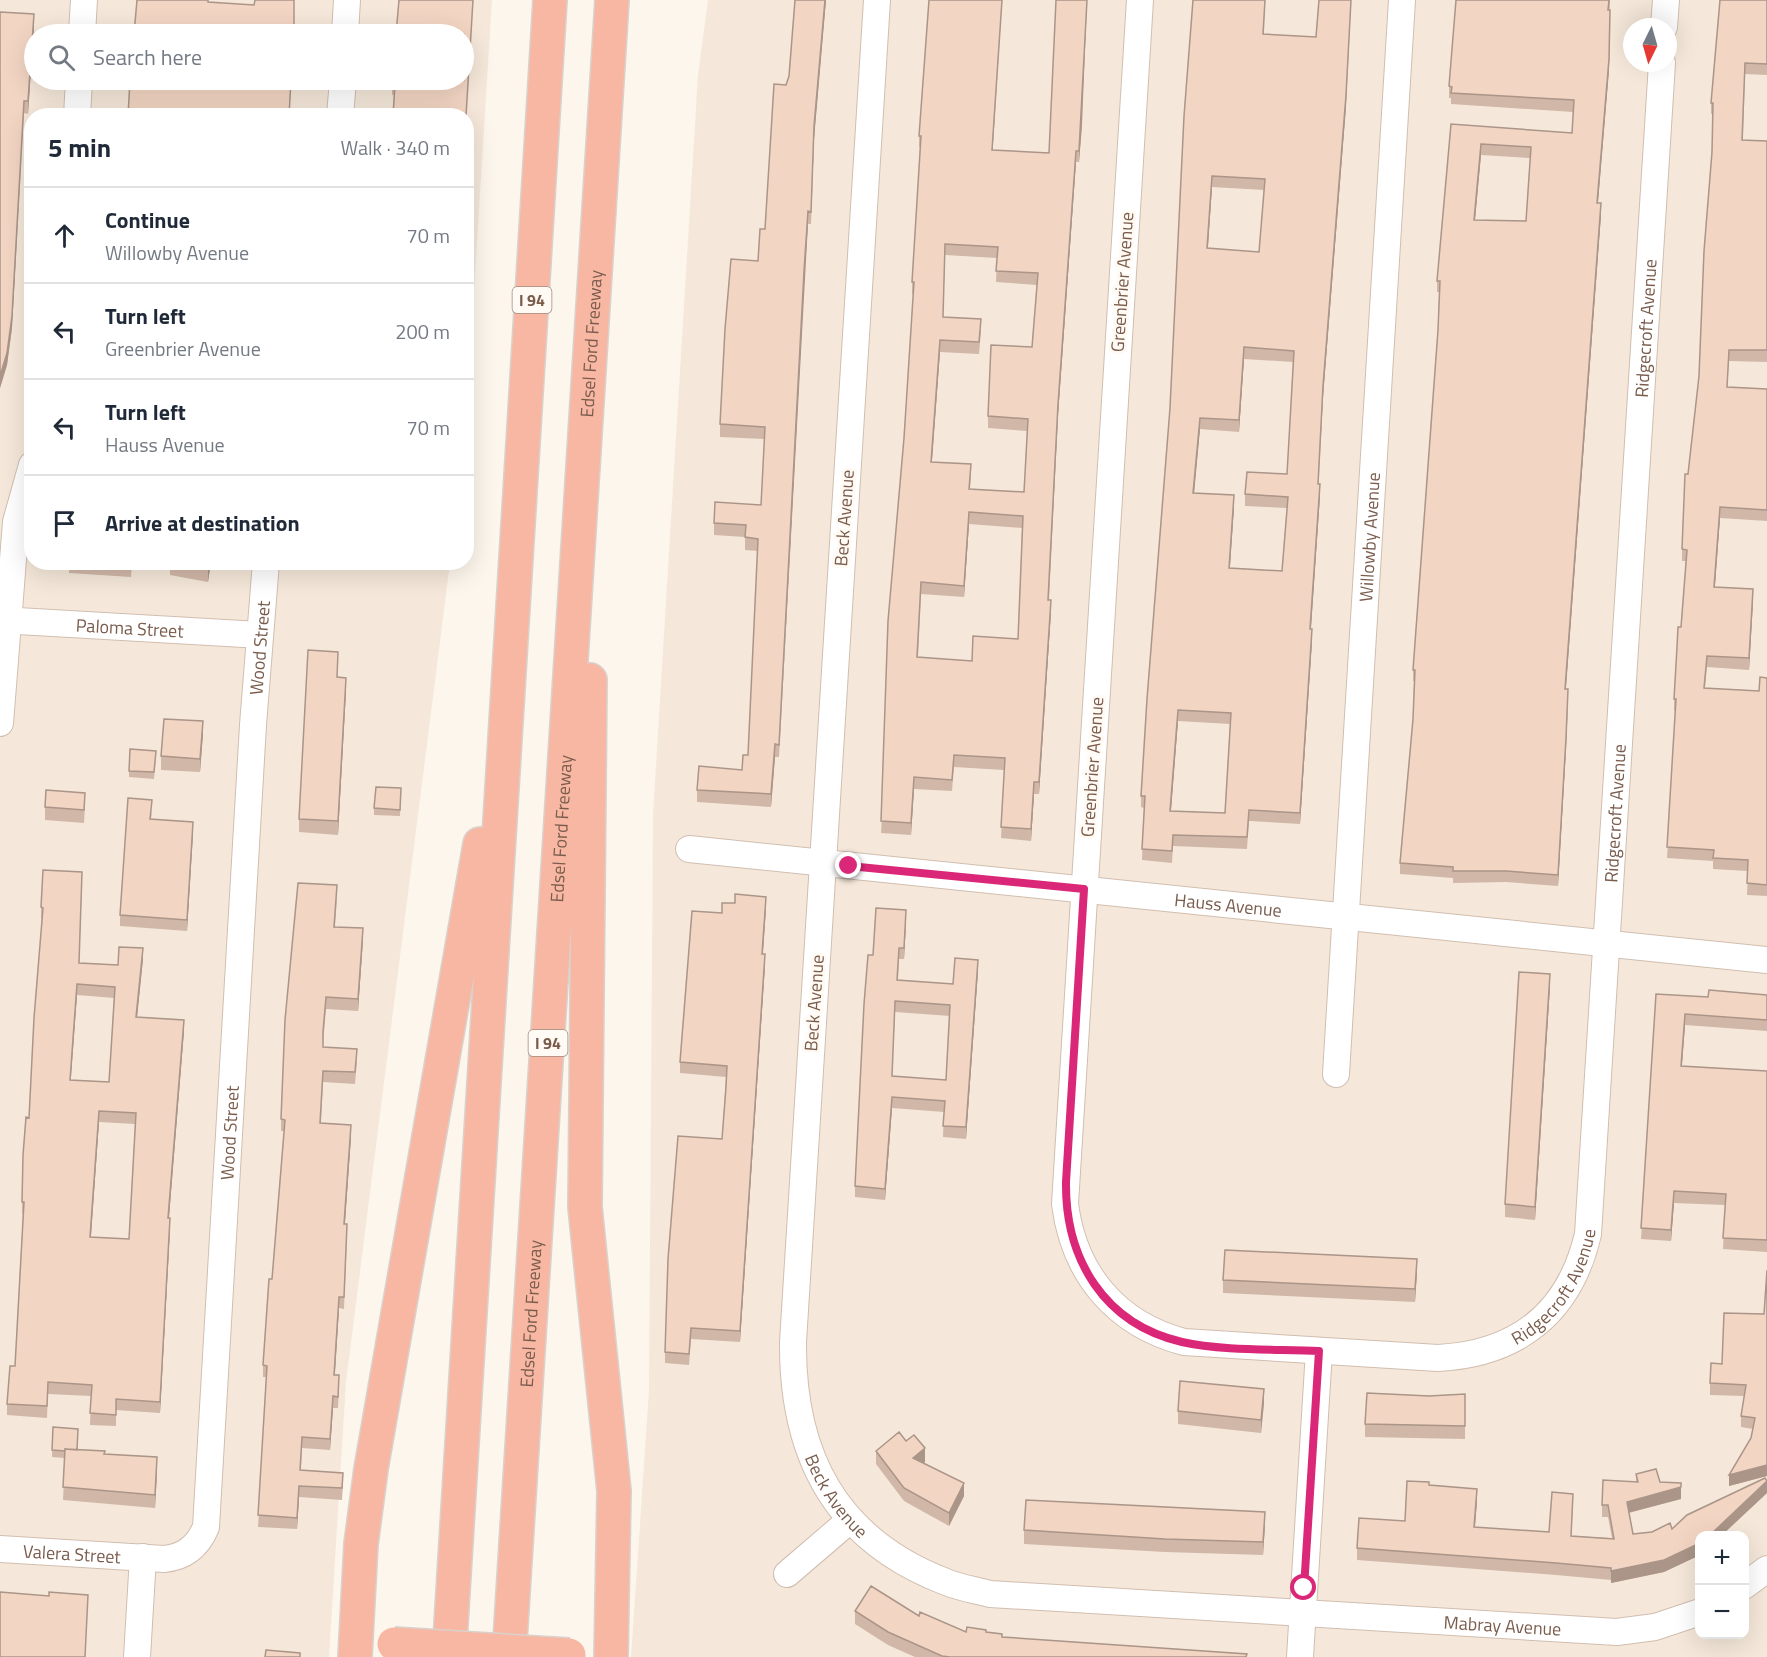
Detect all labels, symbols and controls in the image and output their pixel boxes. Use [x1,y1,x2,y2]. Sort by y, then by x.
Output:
north arrow [1623,18,1677,72]
search box [24,24,474,90]
text: Search here [93,40,202,74]
icon: search [45,41,78,74]
text: 5 min [48,128,111,167]
text: Walk · 340 m [341,132,450,163]
text: Continue [105,203,190,237]
street label: Greenbrier Avenue [1104,211,1140,353]
icon: ahead [48,219,81,252]
text: 70 m [406,220,450,251]
text: Willowby Avenue [105,237,249,268]
street label: Ridgecroft Avenue [1627,258,1663,398]
street label: Edsel Ford Freeway [573,269,609,418]
road number: I 94 [512,287,552,313]
text: Turn left [105,299,186,333]
icon: left [48,315,81,348]
text: 200 m [395,316,450,347]
text: Greenbrier Avenue [105,333,261,364]
text: Turn left [105,395,186,429]
icon: left [48,411,81,444]
text: 70 m [406,412,450,443]
text: Hauss Avenue [105,429,225,460]
street label: Beck Avenue [827,469,861,567]
street label: Willowby Avenue [1352,471,1386,603]
text: Arrive at destination [105,506,300,540]
icon: arrive [48,507,81,540]
street label: Wood Street [242,599,276,696]
street label: Paloma Street [75,611,185,644]
street label: Greenbrier Avenue [1074,696,1110,838]
street label: Ridgecroft Avenue [1597,743,1632,883]
street label: Edsel Ford Freeway [542,754,579,903]
route end [835,852,861,878]
street label: Hauss Avenue [1173,886,1283,923]
street label: Beck Avenue [797,954,831,1052]
road number: I 94 [528,1030,568,1056]
street label: Wood Street [213,1084,245,1181]
street label: Ridgecroft Avenue [1506,1228,1602,1351]
street label: Edsel Ford Freeway [512,1239,548,1388]
street label: Beck Avenue [799,1450,875,1544]
map controls [1695,1531,1749,1639]
button: + [1695,1531,1749,1585]
street label: Valera Street [22,1537,122,1570]
route start [1290,1574,1316,1600]
button: − [1695,1585,1749,1639]
street label: Mabray Avenue [1443,1608,1562,1642]

